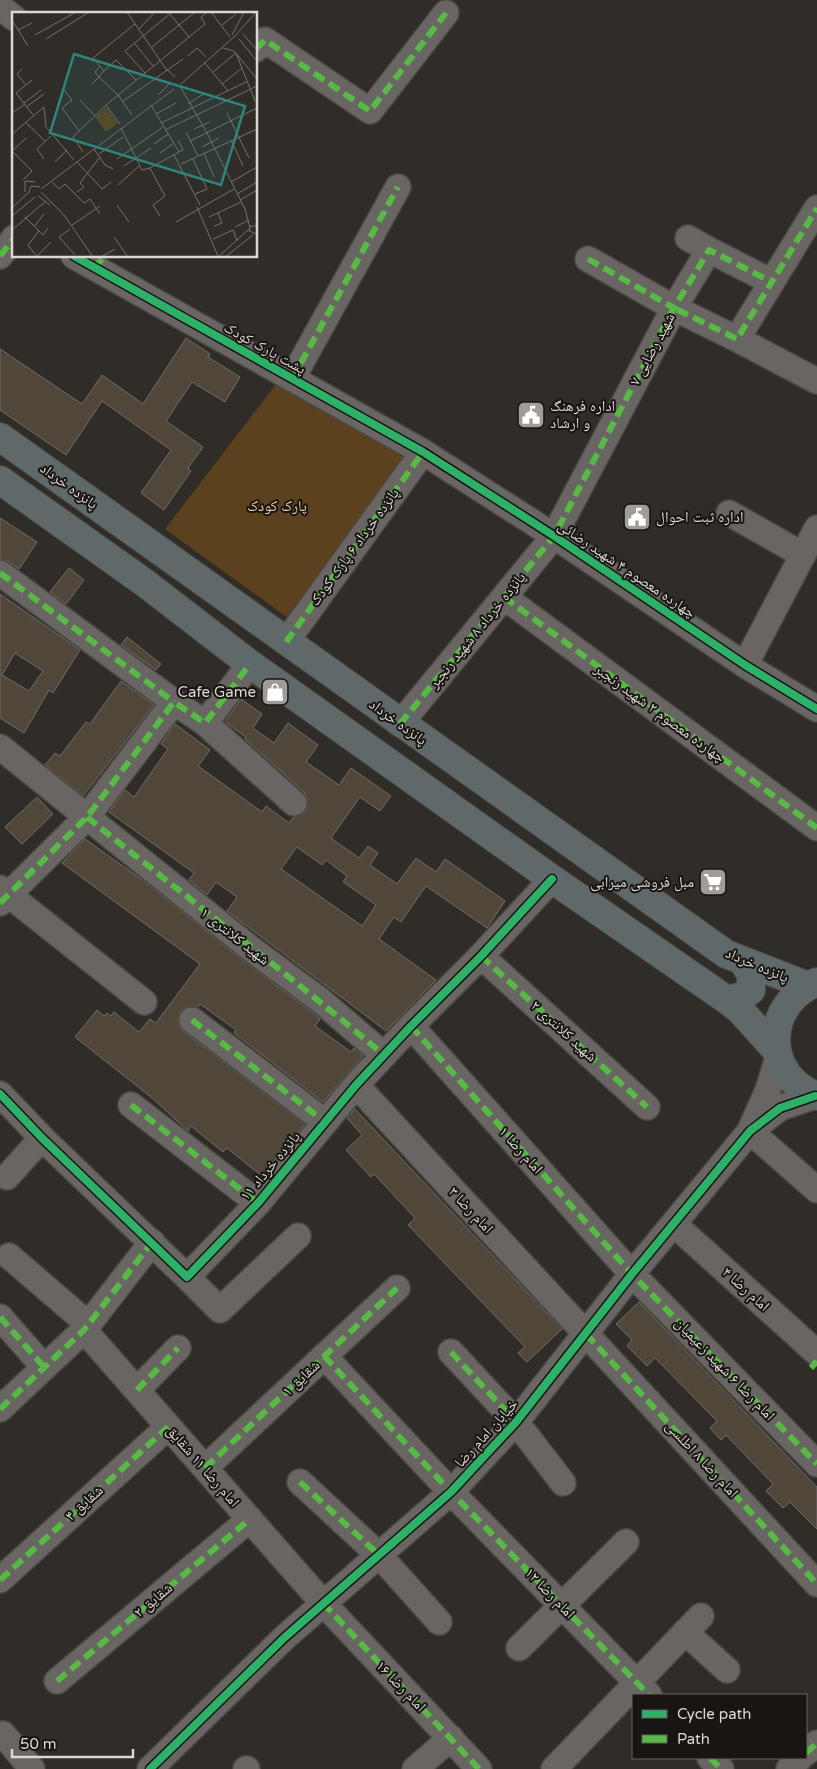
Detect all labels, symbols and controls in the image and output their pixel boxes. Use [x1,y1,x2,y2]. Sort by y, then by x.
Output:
inset map [12,12,258,258]
street label: شهید رضایی ۷ [625,310,680,389]
street label: پشت پارک کودک [221,318,309,378]
place label: اداره فرهنگ و ارشاد [550,397,615,432]
public building icon: اداره فرهنگ و ارشاد [516,400,546,430]
street label: پانزده خرداد [37,459,101,513]
street label: پانزده خرداد ۶ پارک کودک [305,485,403,610]
park label: پارک کودک [247,497,307,515]
public building icon: اداره ثبت احوال [622,502,652,532]
place label: اداره ثبت احوال [656,508,743,527]
street label: چهارده معصوم ۴ شهید رضائی [554,516,700,623]
street label: پانزده خرداد ۸ شهید رنجبر [424,568,529,692]
street label: چهارده معصوم ۲ شهید رنجبر [590,659,729,768]
shop icon: Cafe Game [260,677,290,707]
place label: Cafe Game [178,683,256,701]
street label: پانزده خرداد [366,695,430,749]
supermarket icon: مبل فروشی میرابی [698,867,728,897]
place label: مبل فروشی میرابی [590,873,694,892]
street label: شهید کلانتری ۱ [196,903,273,969]
street label: پانزده خرداد [723,944,791,986]
street label: شهید کلانتری ۲ [527,997,601,1066]
street label: امام رضا ۱ [494,1123,547,1178]
street label: پانزده خرداد ۱۱ [236,1128,304,1204]
street label: امام رضا ۳ [444,1183,497,1238]
street label: امام رضا ۴ [718,1263,773,1316]
street label: امام رضا ۶ شهید زعیمیان [670,1314,779,1425]
street label: شقایق ۱ [278,1356,324,1401]
street label: خیابان امام رضا [450,1395,523,1472]
street label: امام رضا ۸ اطلسی [661,1417,742,1502]
street label: امام رضا ۱۱ شقایق [162,1421,243,1511]
street label: شقایق ۴ [61,1481,107,1525]
street label: امام رضا ۱۲ [521,1564,579,1623]
street label: شقایق ۲ [130,1579,177,1622]
street label: امام رضا ۱۶ [372,1657,430,1716]
legend [632,1694,807,1759]
text: Cycle path [677,1705,751,1723]
scale bar [12,1726,134,1758]
text: Path [677,1730,710,1748]
text: 50 m [20,1735,57,1753]

